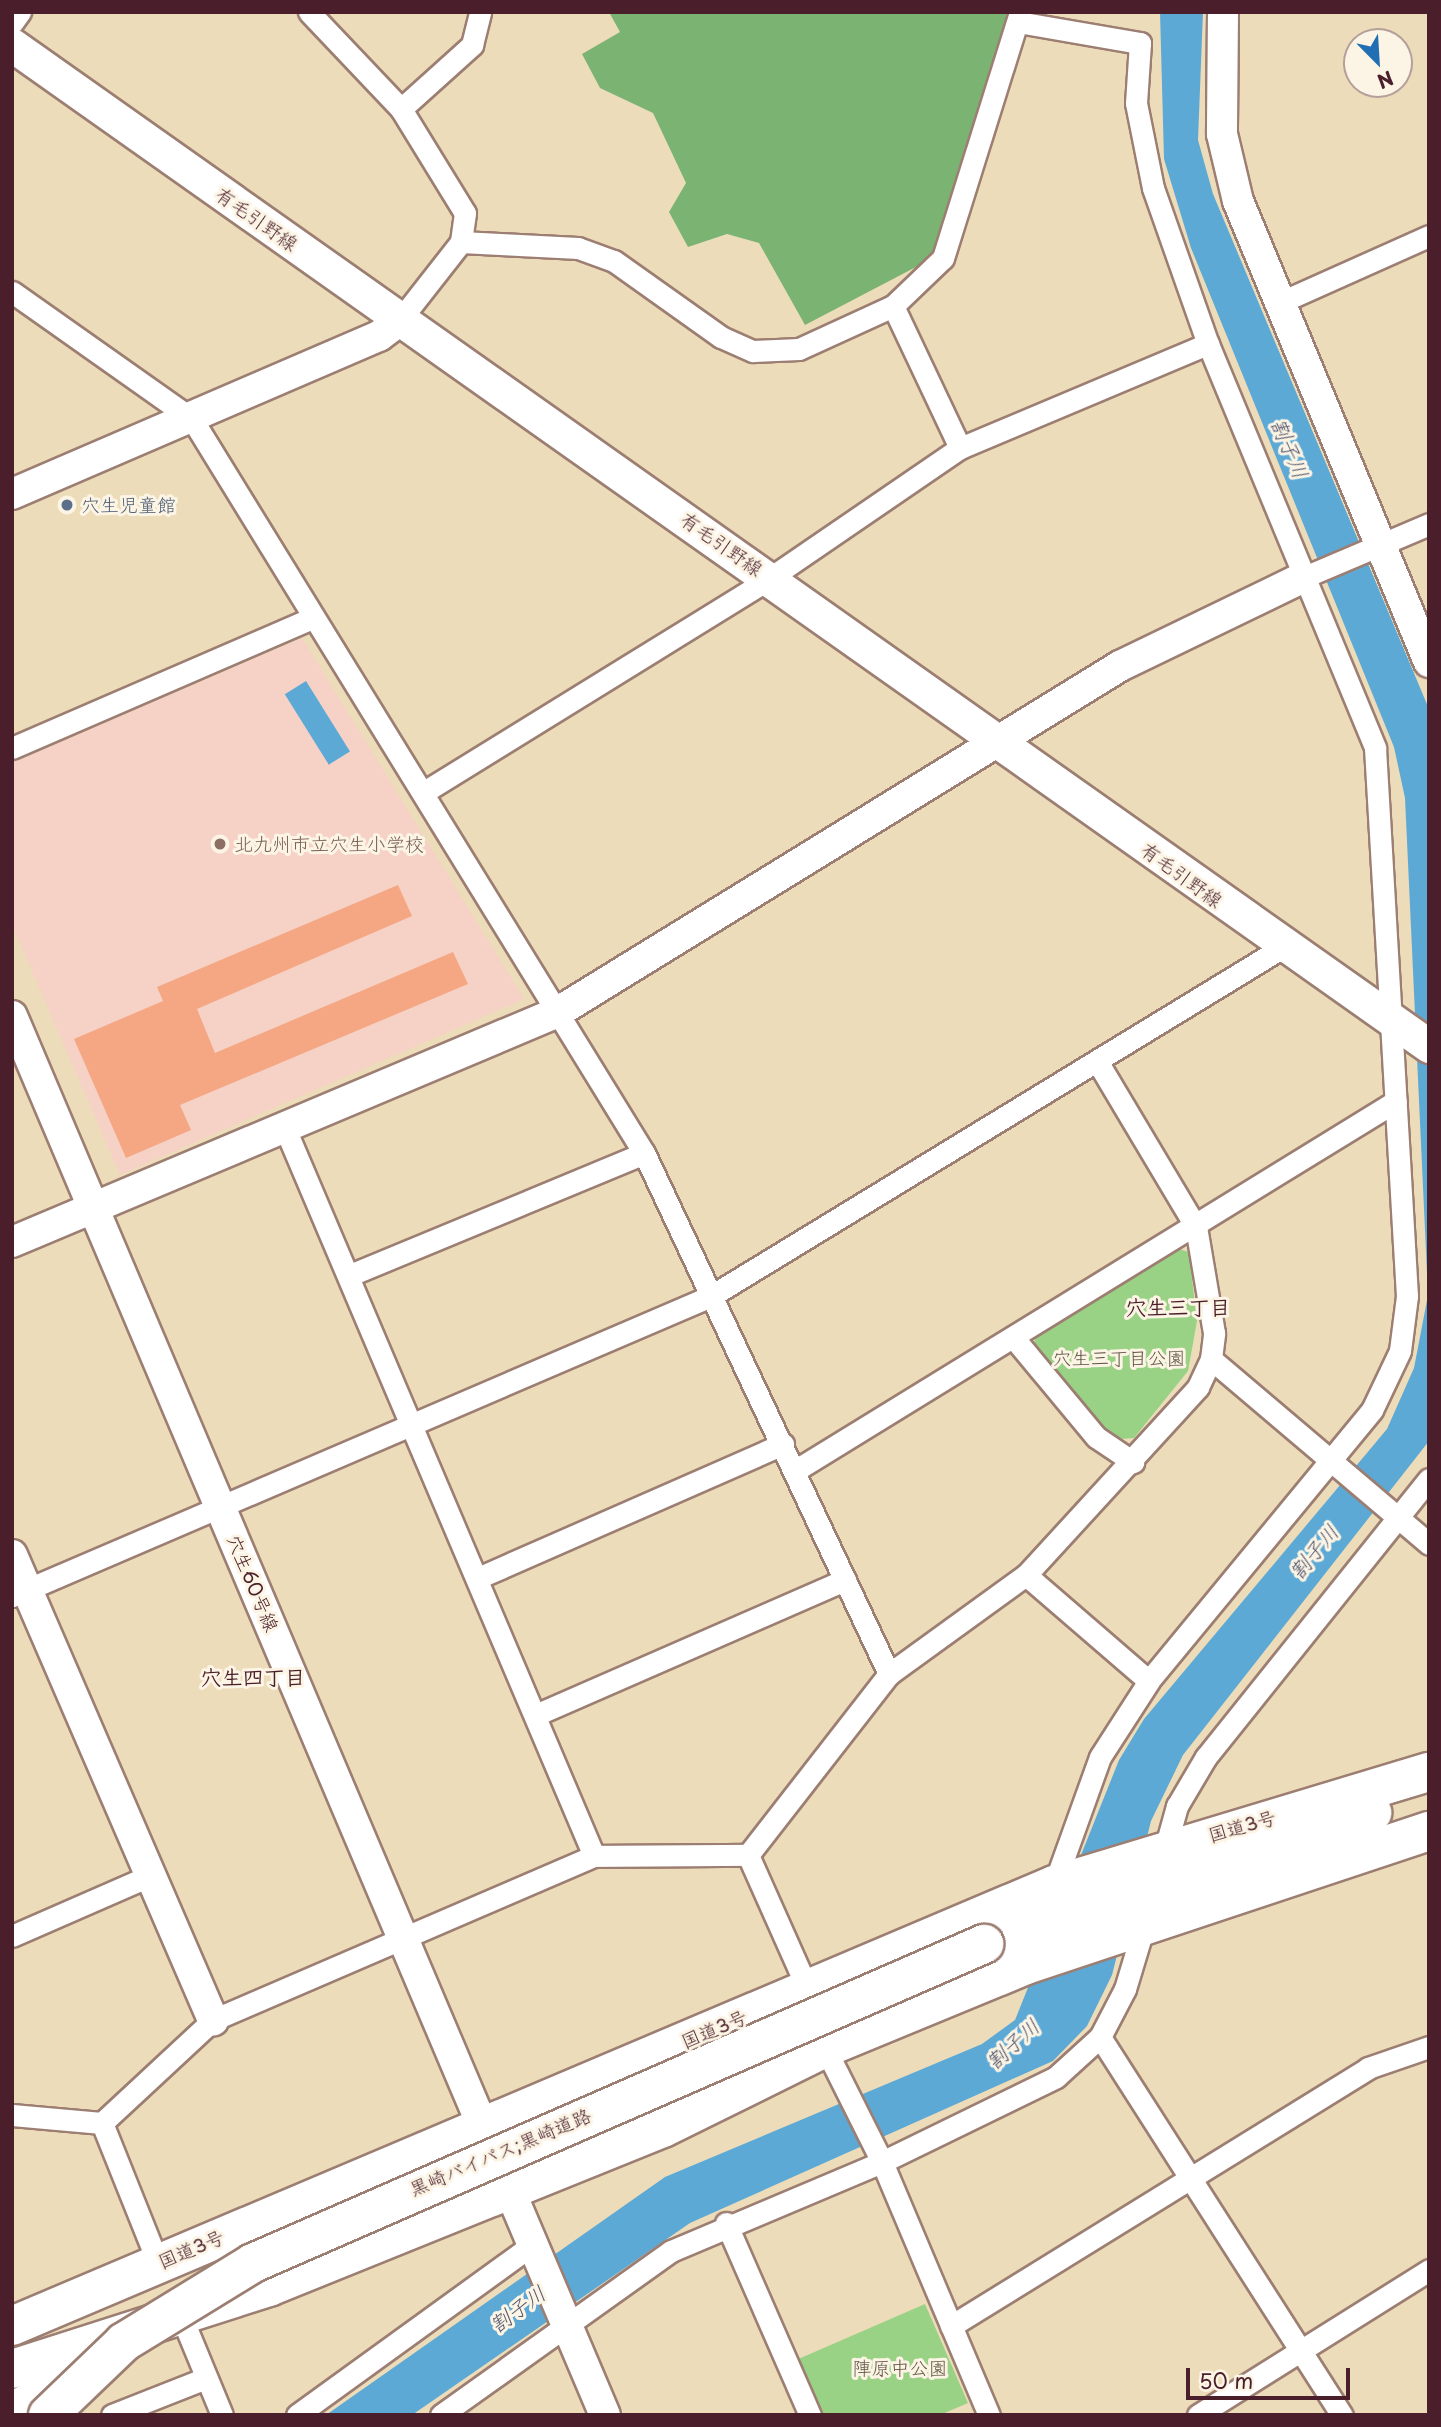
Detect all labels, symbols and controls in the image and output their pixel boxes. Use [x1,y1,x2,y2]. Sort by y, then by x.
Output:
north arrow [1343,28,1413,98]
text: N [1373,65,1398,96]
street label: 有毛引野線 [212,182,302,256]
water label: 割子川 [1267,414,1315,482]
place label: 穴生児童館 [81,494,176,516]
marker: 穴生児童館 [59,497,75,513]
street label: 有毛引野線 [677,507,767,581]
place label: 北九州市立穴生小学校 [234,833,424,855]
marker: 北九州市立穴生小学校 [212,836,228,852]
street label: 有毛引野線 [1137,838,1227,912]
district label: 穴生三丁目 [1126,1293,1230,1319]
park label: 穴生三丁目公園 [1053,1347,1185,1369]
water label: 割子川 [1283,1519,1343,1583]
street label: 穴生60号線 [222,1531,284,1635]
district label: 穴生四丁目 [201,1663,305,1689]
street label: 国道3号 [1205,1805,1279,1847]
street label: 国道3号 [678,2005,750,2053]
water label: 割子川 [980,2013,1044,2073]
street label: 黒崎バイパス;黒崎道路 [406,2103,594,2201]
street label: 国道3号 [155,2225,227,2273]
water label: 割子川 [484,2279,550,2337]
scale bar [1189,2354,1354,2398]
park label: 陣原中公園 [853,2357,947,2379]
text: 50 m [1199,2364,1253,2396]

